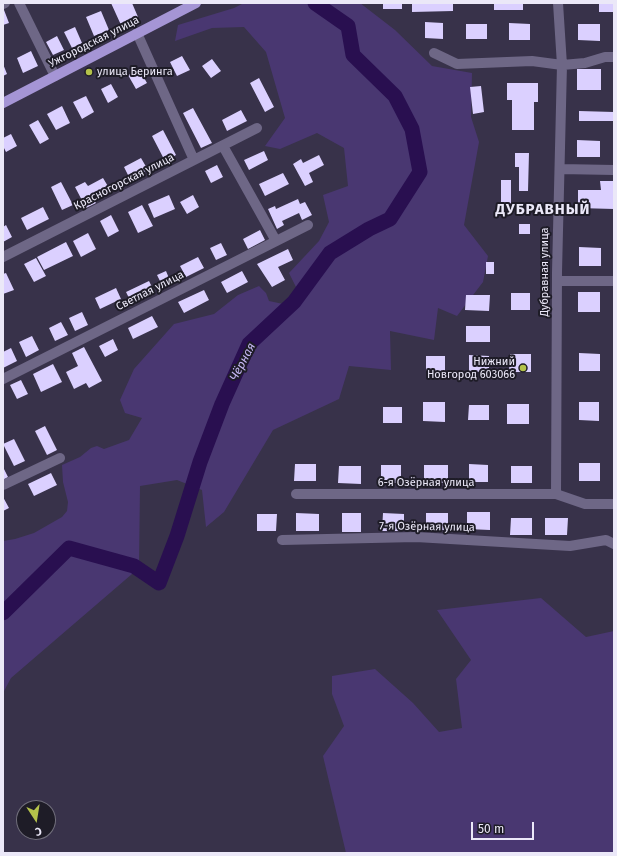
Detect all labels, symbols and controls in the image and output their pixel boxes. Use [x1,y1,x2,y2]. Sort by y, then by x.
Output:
street label: Ужгородская улица [47,13,141,71]
place label: улица Беринга [97,65,173,79]
marker: улица Беринга [84,67,94,77]
street label: Красногорская улица [72,151,176,213]
district label: ДУБРАВНЫЙ [496,201,590,219]
street label: Дубравная улица [538,227,552,317]
street label: Светлая улица [114,268,186,314]
water label: Чёрная [227,341,259,383]
place label: Нижний Новгород 603066 [427,355,515,381]
marker: Нижний Новгород 603066 [518,363,528,373]
street label: 6-я Озёрная улица [378,476,474,490]
street label: 7-я Озёрная улица [379,520,475,534]
north arrow [16,800,56,840]
scale bar [473,814,536,840]
text: 50 m [478,822,504,836]
text: С [34,824,43,838]

